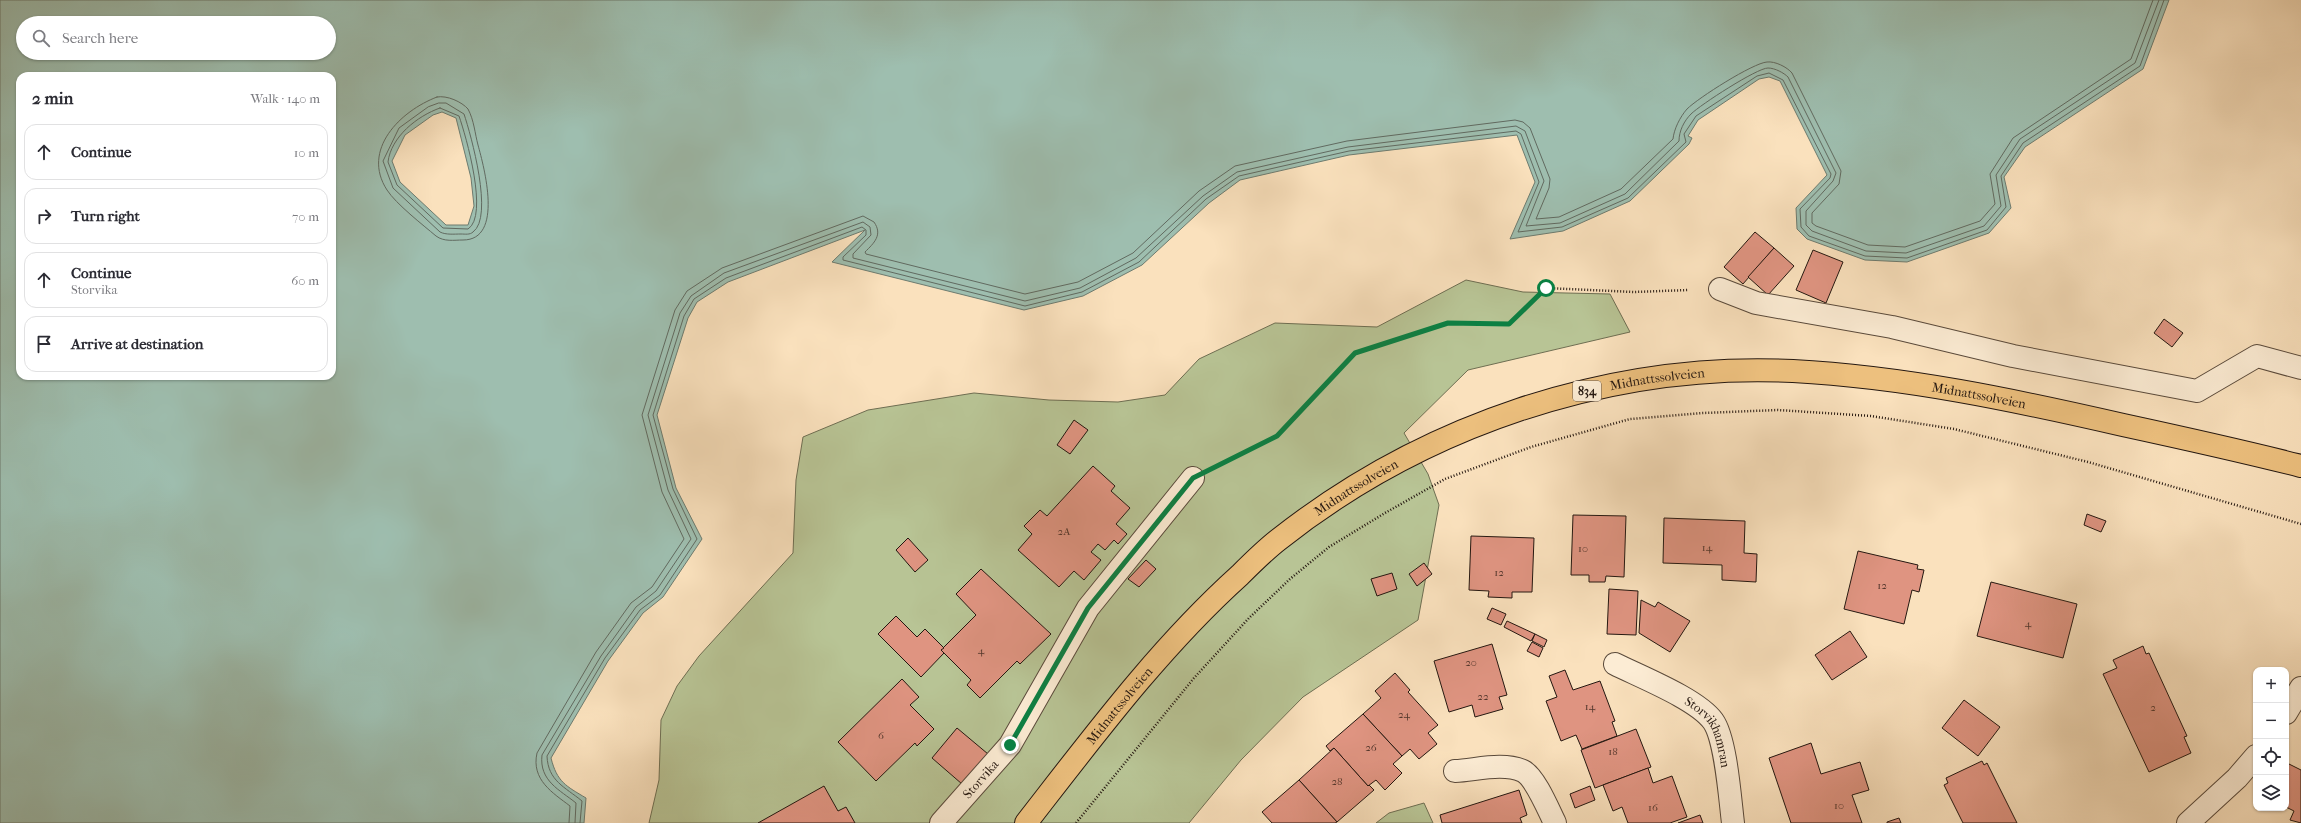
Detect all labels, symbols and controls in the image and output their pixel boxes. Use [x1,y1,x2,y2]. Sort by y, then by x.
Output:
search box [16,16,336,60]
icon: search [30,27,52,49]
text: Search here [62,29,138,47]
text: 2 min [32,88,73,108]
text: Walk · 140 m [251,91,320,106]
icon: ahead [33,141,55,163]
text: Continue [71,143,131,161]
text: 10 m [294,145,319,160]
icon: right [33,205,55,227]
text: Turn right [71,207,140,225]
text: 70 m [292,209,319,224]
text: Continue [71,264,131,282]
icon: ahead [33,269,55,291]
text: 60 m [291,273,319,288]
route start [1537,279,1555,297]
text: Storvika [71,282,117,297]
icon: arrive [33,333,55,355]
text: Arrive at destination [71,335,203,353]
street label: Midnattssolveien [1609,365,1706,393]
street label: Midnattssolveien [1931,379,2028,412]
road number: 834 [1573,381,1601,401]
street label: Midnattssolveien [1311,456,1401,519]
house number: 2A [1058,525,1071,538]
house number: 14 [1702,541,1713,554]
house number: 10 [1578,542,1588,555]
house number: 12 [1494,566,1504,579]
house number: 12 [1877,579,1887,592]
house number: 4 [2025,617,2032,630]
house number: 4 [978,644,985,657]
house number: 20 [1465,656,1477,669]
street label: Midnattssolveien [1083,664,1156,747]
map controls [2253,667,2289,811]
button: + [2253,667,2289,703]
house number: 22 [1477,690,1489,703]
street label: Storvikhamran [1682,693,1733,769]
house number: 14 [1585,700,1596,713]
house number: 2 [2150,701,2156,714]
button: − [2253,703,2289,739]
house number: 24 [1398,708,1411,721]
house number: 6 [878,729,884,742]
route end [1001,736,1019,754]
button: locate [2253,739,2289,775]
house number: 26 [1365,741,1377,754]
house number: 18 [1608,745,1618,758]
street label: Storvika [959,756,1002,802]
house number: 28 [1331,775,1343,788]
button: layers [2253,775,2289,811]
house number: 10 [1834,799,1844,812]
house number: 16 [1648,801,1658,814]

